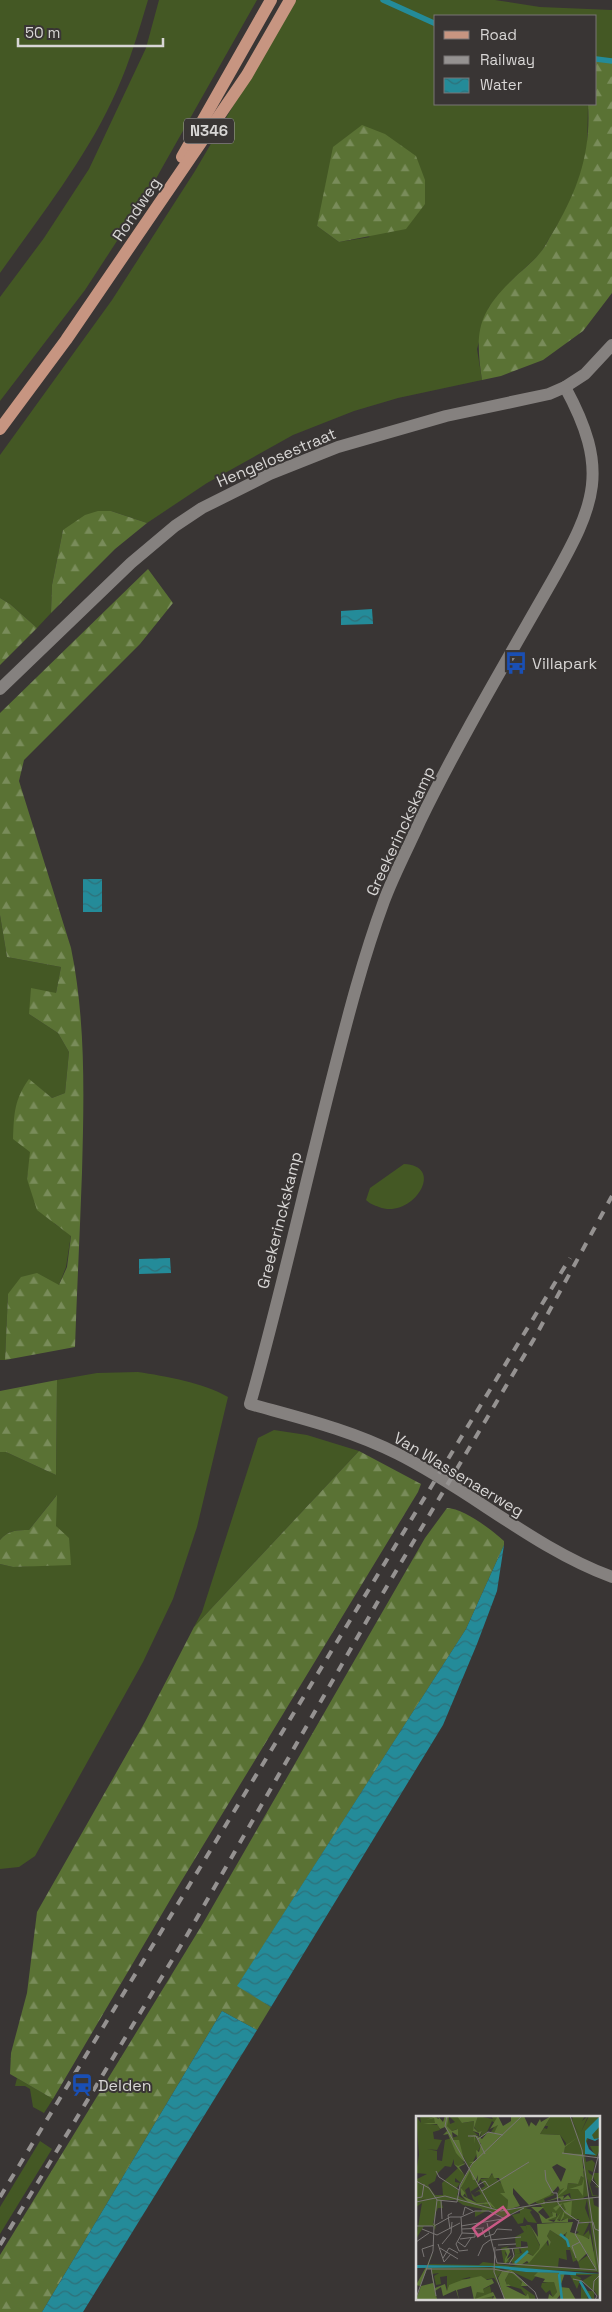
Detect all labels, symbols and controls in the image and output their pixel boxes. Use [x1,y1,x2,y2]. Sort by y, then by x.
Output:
scale bar [18,15,162,47]
legend [434,15,597,105]
text: 50 m [25,23,60,42]
text: Road [480,25,517,44]
text: Railway [480,50,535,69]
text: Water [480,75,523,94]
road number: N346 [184,118,234,144]
street label: Rondweg [107,173,165,245]
street label: Hengelosestraat [213,423,339,492]
bus stop icon: Villapark [503,650,529,676]
place label: Villapark [532,653,597,674]
street label: Greekerinckskamp [361,763,440,899]
street label: Greekerinckskamp [252,1149,307,1291]
street label: Van Wassenaerweg [390,1427,528,1522]
station icon: Delden [69,2072,95,2098]
place label: Delden [98,2075,152,2096]
inset map [416,2116,600,2300]

